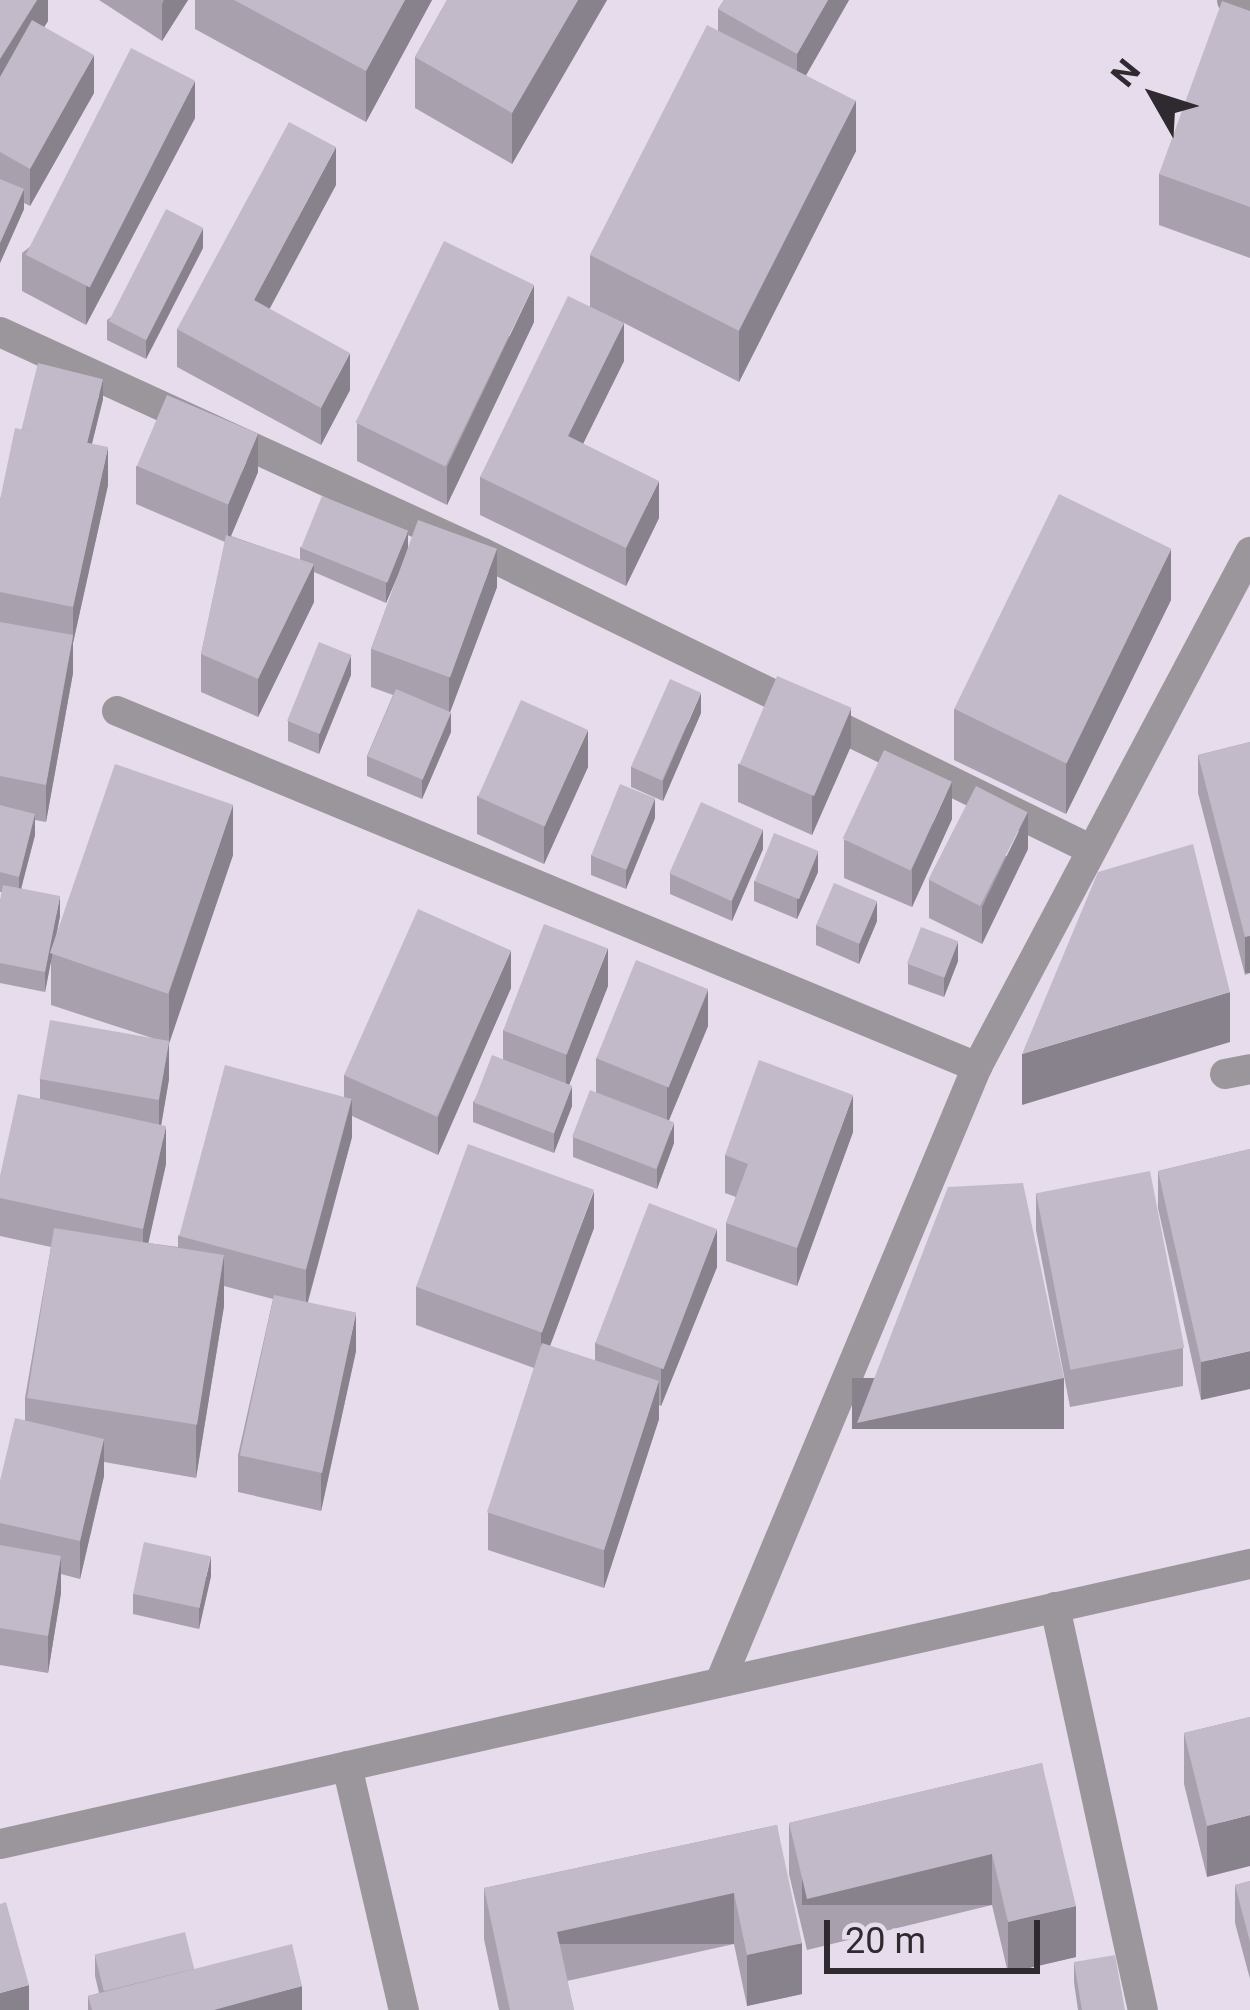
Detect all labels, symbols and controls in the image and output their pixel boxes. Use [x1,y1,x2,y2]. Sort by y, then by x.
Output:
north arrow [1094,36,1214,156]
text: N [1103,52,1148,94]
scale bar [830,1896,1046,1970]
text: 20 m [845,1920,926,1962]

